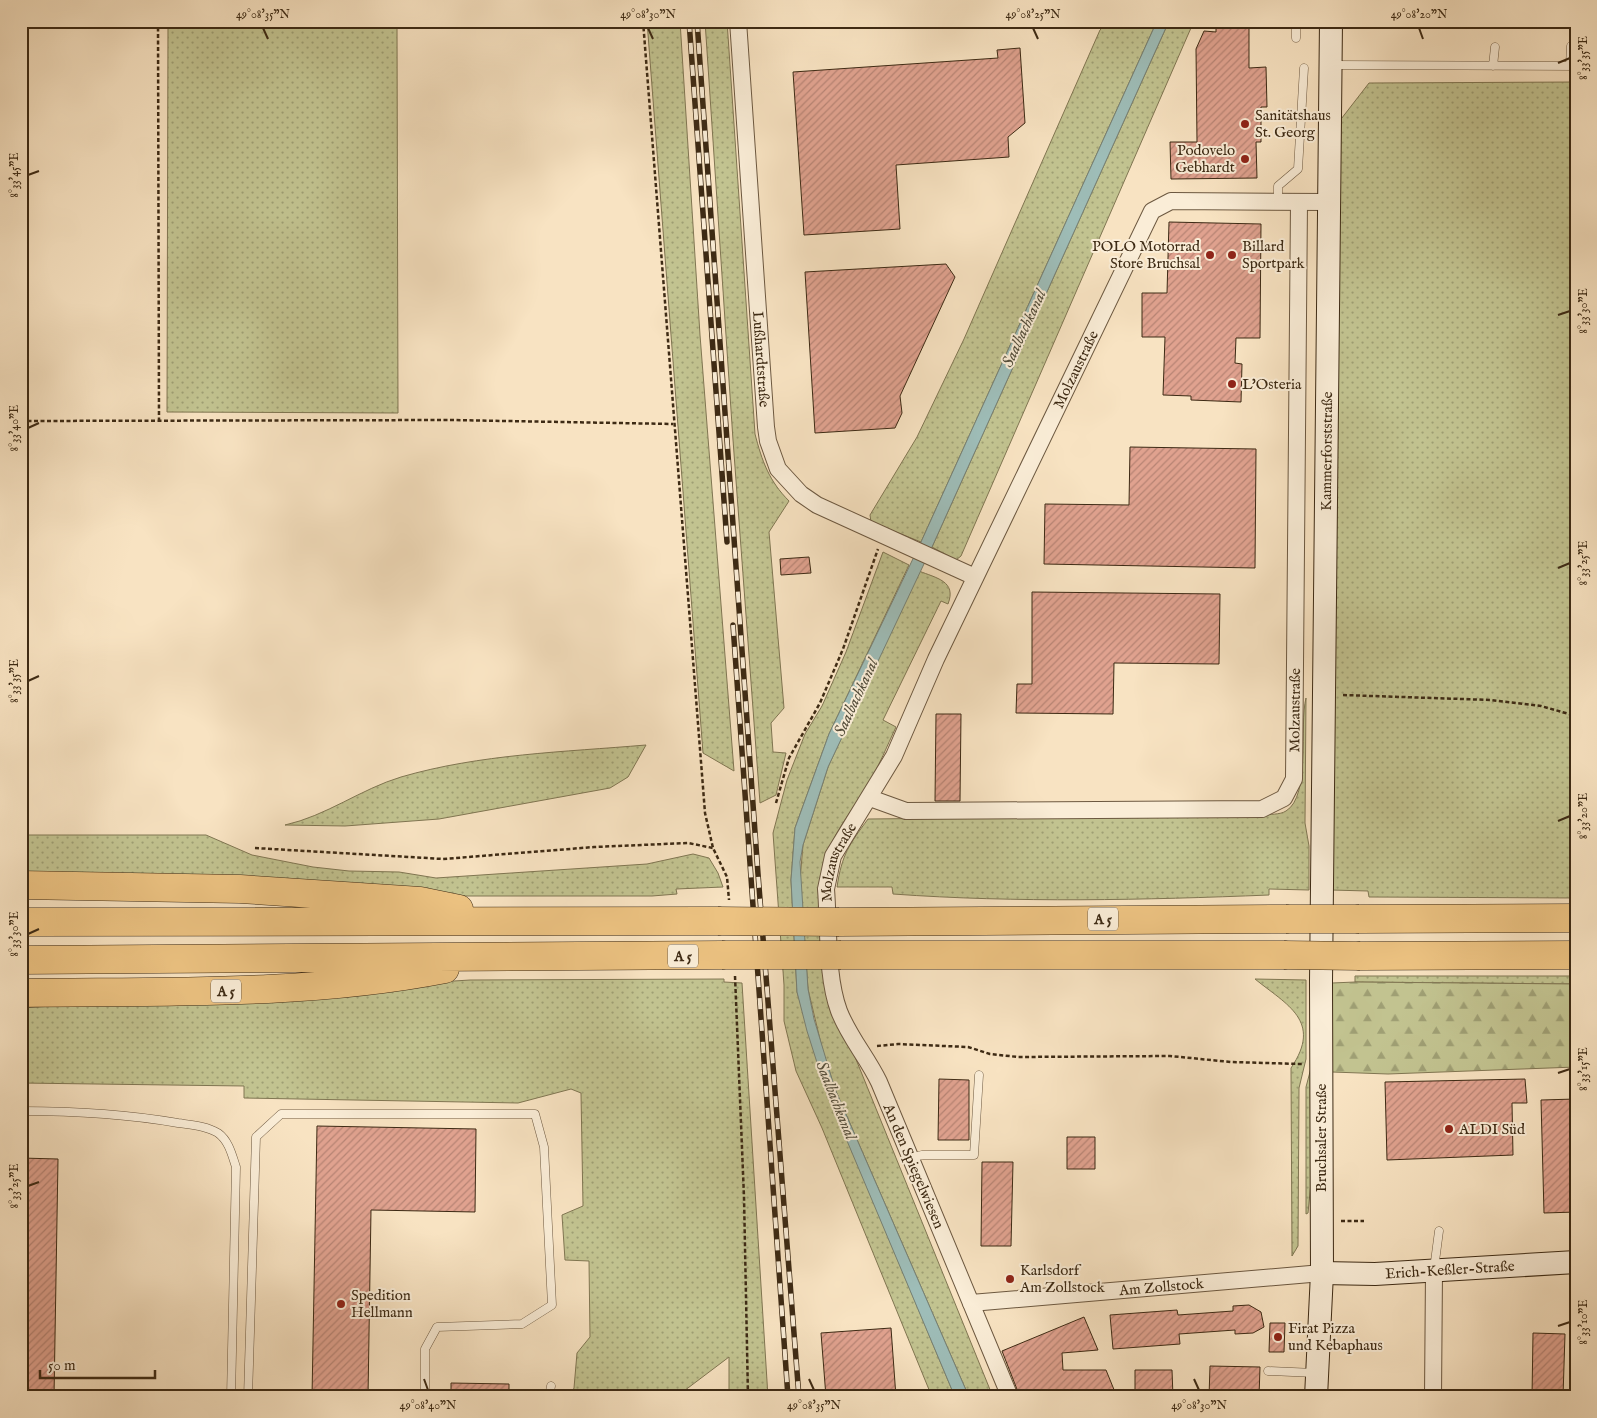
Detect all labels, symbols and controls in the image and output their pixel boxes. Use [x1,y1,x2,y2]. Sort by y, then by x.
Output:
text: 49°08'35"N [236,7,291,22]
text: 49°08'30"N [620,7,676,22]
text: 49°08'25"N [1005,7,1061,22]
text: 49°08'20"N [1391,7,1448,22]
text: 8°33'35"E [1576,36,1591,80]
place label: Sanitätshaus St. Georg [1255,106,1331,142]
marker: Sanitätshaus St. Georg [1239,118,1251,130]
place label: Podovelo Gebhardt [1175,141,1235,177]
text: 8°33'45"E [7,152,22,198]
marker: Podovelo Gebhardt [1239,153,1251,165]
place label: POLO Motorrad Store Bruchsal [1092,237,1201,273]
place label: Billard Sportpark [1242,237,1306,273]
marker: POLO Motorrad Store Bruchsal [1204,249,1216,261]
marker: Billard Sportpark [1226,249,1238,261]
water label: Saalbachkanal [998,286,1052,371]
text: 8°33'30"E [1576,288,1591,334]
street label: Lußhardtstraße [748,310,774,408]
street label: Molzaustraße [1049,327,1103,412]
place label: L'Osteria [1242,375,1302,394]
marker: L'Osteria [1226,378,1238,390]
street label: Kammerforststraße [1317,391,1337,511]
text: 8°33'40"E [7,405,22,451]
text: 8°33'25"E [1576,541,1591,586]
water label: Saalbachkanal [830,655,884,740]
text: 8°33'35"E [7,659,22,703]
street label: Molzaustraße [1285,668,1305,753]
text: 8°33'20"E [1576,793,1591,839]
street label: Molzaustraße [817,819,861,902]
road number: A 5 [1088,908,1118,931]
text: 8°33'30"E [7,911,22,957]
road number: A 5 [668,944,698,968]
road number: A 5 [211,979,241,1002]
text: 8°33'15"E [1576,1047,1591,1091]
water label: Saalbachkanal [810,1059,860,1144]
street label: Bruchsaler Straße [1312,1084,1331,1192]
street label: An den Spiegelwiesen [878,1100,948,1231]
place label: ALDI Süd [1458,1120,1526,1139]
marker: ALDI Süd [1443,1123,1455,1135]
text: 8°33'25"E [7,1164,22,1209]
street label: Erich-Keßler-Straße [1385,1257,1515,1283]
place label: Karlsdorf Am Zollstock [1019,1261,1106,1297]
marker: Karlsdorf Am Zollstock [1004,1273,1016,1285]
street label: Am Zollstock [1117,1274,1205,1300]
place label: Spedition Hellmann [351,1286,413,1322]
marker: Spedition Hellmann [335,1298,347,1310]
text: 8°33'10"E [1576,1299,1591,1345]
place label: Firat Pizza und Kebaphaus [1288,1319,1383,1355]
marker: Firat Pizza und Kebaphaus [1272,1331,1284,1343]
scale bar [40,1348,155,1380]
text: 50 m [48,1356,76,1375]
text: 49°08'40"N [400,1398,457,1413]
text: 49°08'35"N [787,1398,842,1413]
text: 49°08'30"N [1171,1398,1227,1413]

